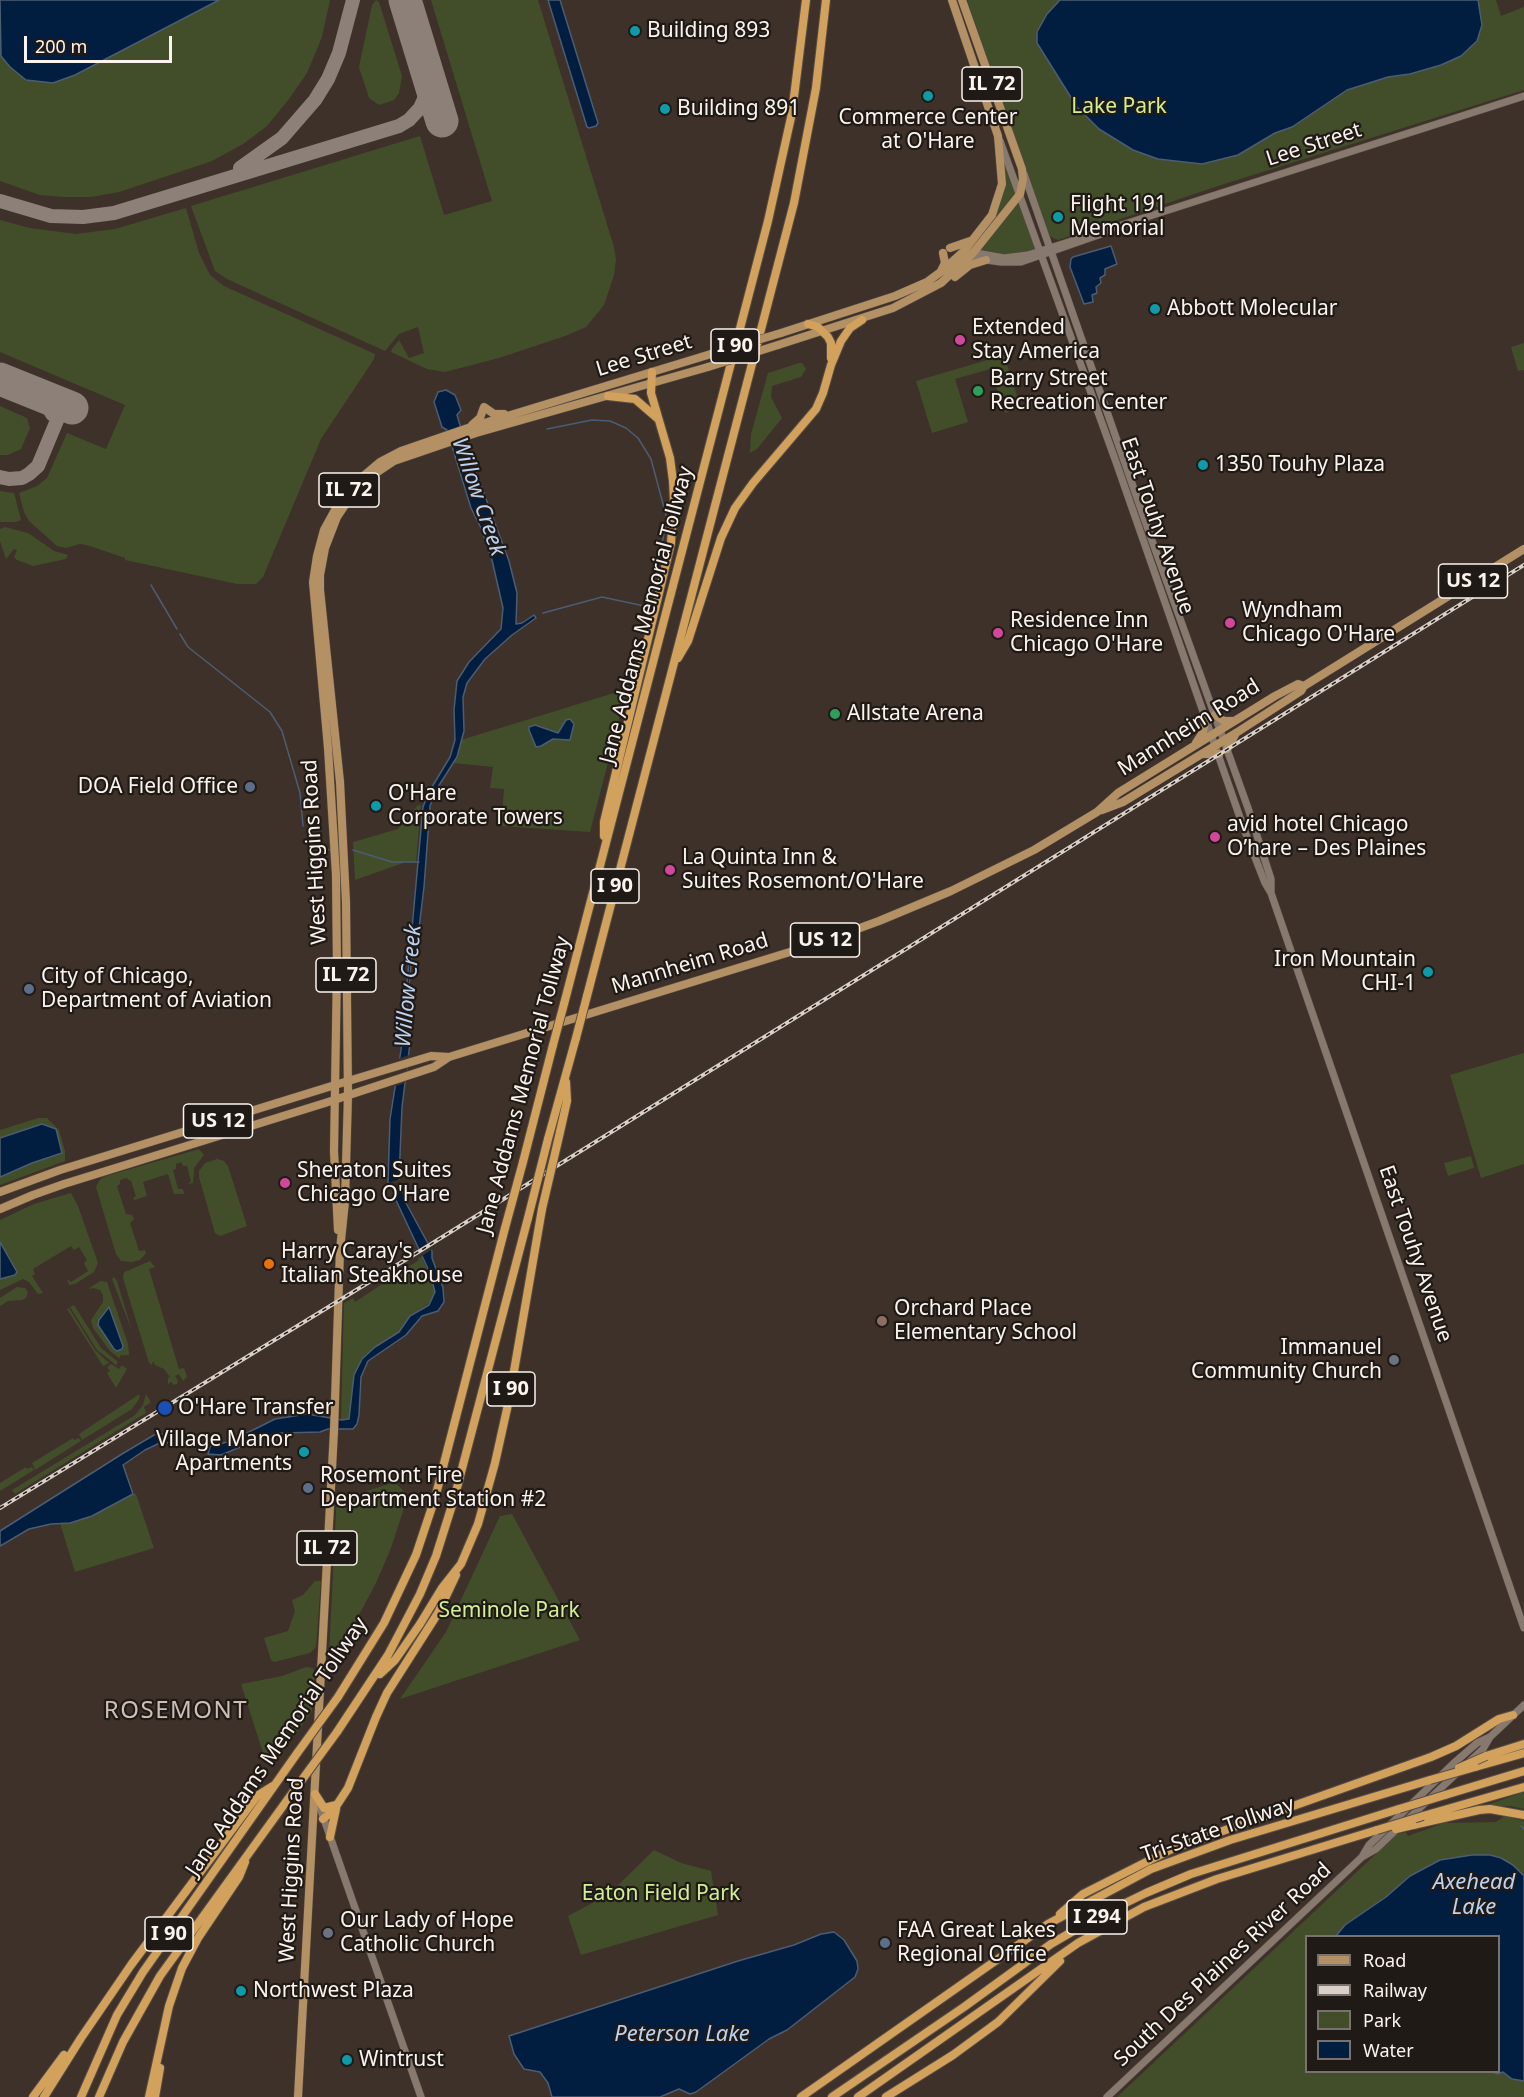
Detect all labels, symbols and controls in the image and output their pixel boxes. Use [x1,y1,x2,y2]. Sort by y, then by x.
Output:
place label: Building 893 [647,18,770,44]
scale bar [27,24,176,62]
marker: Building 893 [628,24,642,38]
text: 200 m [35,34,87,58]
road number: IL 72 [962,67,1022,101]
marker: Commerce Center at O'Hare [921,89,935,103]
park label: Lake Park [1071,94,1167,120]
place label: Building 891 [677,96,800,122]
marker: Building 891 [658,102,672,116]
place label: Commerce Center at O'Hare [839,105,1017,155]
street label: Lee Street [1263,118,1365,172]
place label: Flight 191 Memorial [1070,192,1167,242]
marker: Flight 191 Memorial [1051,210,1065,224]
place label: Abbott Molecular [1167,296,1338,322]
marker: Abbott Molecular [1148,302,1162,316]
place label: Extended Stay America [972,315,1100,365]
road number: I 90 [711,329,759,363]
street label: Lee Street [593,330,695,382]
marker: Extended Stay America [953,333,967,347]
place label: Barry Street Recreation Center [990,366,1167,416]
marker: Barry Street Recreation Center [971,384,985,398]
water label: Willow Creek [445,434,511,560]
street label: East Touhy Avenue [1115,434,1199,618]
place label: 1350 Touhy Plaza [1215,452,1385,478]
marker: 1350 Touhy Plaza [1196,458,1210,472]
street label: Jane Addams Memorial Tollway [595,464,699,766]
road number: IL 72 [319,473,379,507]
road number: US 12 [1438,564,1508,598]
place label: Wyndham Chicago O'Hare [1242,598,1395,648]
place label: Residence Inn Chicago O'Hare [1010,608,1163,658]
marker: Wyndham Chicago O'Hare [1223,616,1237,630]
marker: Residence Inn Chicago O'Hare [991,626,1005,640]
street label: Mannheim Road [1113,674,1265,782]
place label: Allstate Arena [847,701,984,727]
marker: Allstate Arena [828,707,842,721]
street label: West Higgins Road [298,759,332,945]
place label: DOA Field Office [78,774,238,800]
marker: DOA Field Office [243,780,257,794]
place label: O'Hare Corporate Towers [388,781,563,831]
marker: O'Hare Corporate Towers [369,799,383,813]
place label: avid hotel Chicago O’hare – Des Plaines [1227,812,1426,862]
marker: avid hotel Chicago O’hare – Des Plaines [1208,830,1222,844]
place label: La Quinta Inn & Suites Rosemont/O'Hare [682,845,924,895]
marker: La Quinta Inn & Suites Rosemont/O'Hare [663,863,677,877]
road number: I 90 [591,869,639,903]
water label: Willow Creek [390,923,428,1049]
road number: US 12 [790,923,860,957]
street label: Mannheim Road [609,928,771,1000]
street label: Jane Addams Memorial Tollway [472,934,576,1236]
place label: Iron Mountain CHI-1 [1274,947,1416,997]
road number: IL 72 [316,958,376,992]
place label: City of Chicago, Department of Aviation [41,964,272,1014]
marker: Iron Mountain CHI-1 [1421,965,1435,979]
marker: City of Chicago, Department of Aviation [22,982,36,996]
road number: US 12 [184,1104,252,1138]
place label: Sheraton Suites Chicago O'Hare [297,1158,452,1208]
street label: East Touhy Avenue [1373,1162,1457,1346]
marker: Sheraton Suites Chicago O'Hare [278,1176,292,1190]
place label: Harry Caray's Italian Steakhouse [281,1239,463,1289]
marker: Harry Caray's Italian Steakhouse [262,1257,276,1271]
place label: Orchard Place Elementary School [894,1296,1077,1346]
marker: Orchard Place Elementary School [875,1314,889,1328]
place label: Immanuel Community Church [1191,1335,1382,1385]
marker: Immanuel Community Church [1387,1353,1401,1367]
road number: I 90 [487,1372,535,1406]
place label: O'Hare Transfer [178,1395,333,1421]
marker: O'Hare Transfer [156,1399,174,1417]
place label: Village Manor Apartments [156,1427,292,1477]
marker: Village Manor Apartments [297,1445,311,1459]
place label: Rosemont Fire Department Station #2 [320,1463,546,1513]
marker: Rosemont Fire Department Station #2 [301,1481,315,1495]
road number: IL 72 [297,1531,357,1565]
park label: Seminole Park [438,1598,580,1624]
street label: Jane Addams Memorial Tollway [181,1613,373,1881]
district label: ROSEMONT [104,1697,248,1725]
street label: West Higgins Road [275,1777,309,1963]
street label: Tri-State Tollway [1138,1792,1298,1868]
street label: South Des Plaines River Road [1109,1858,1337,2072]
water label: Axehead Lake [1433,1870,1515,1922]
park label: Eaton Field Park [582,1881,740,1907]
road number: I 294 [1067,1900,1127,1934]
place label: Our Lady of Hope Catholic Church [340,1908,514,1958]
road number: I 90 [145,1917,193,1951]
place label: FAA Great Lakes Regional Office [897,1918,1056,1968]
marker: Our Lady of Hope Catholic Church [321,1926,335,1940]
legend [1305,1935,1500,2073]
marker: FAA Great Lakes Regional Office [878,1936,892,1950]
text: Road [1363,1948,1406,1972]
place label: Northwest Plaza [253,1978,414,2004]
text: Railway [1363,1978,1427,2002]
marker: Northwest Plaza [234,1984,248,1998]
text: Park [1363,2008,1401,2032]
water label: Peterson Lake [614,2022,750,2048]
text: Water [1363,2038,1414,2062]
place label: Wintrust [359,2047,444,2073]
marker: Wintrust [340,2053,354,2067]

